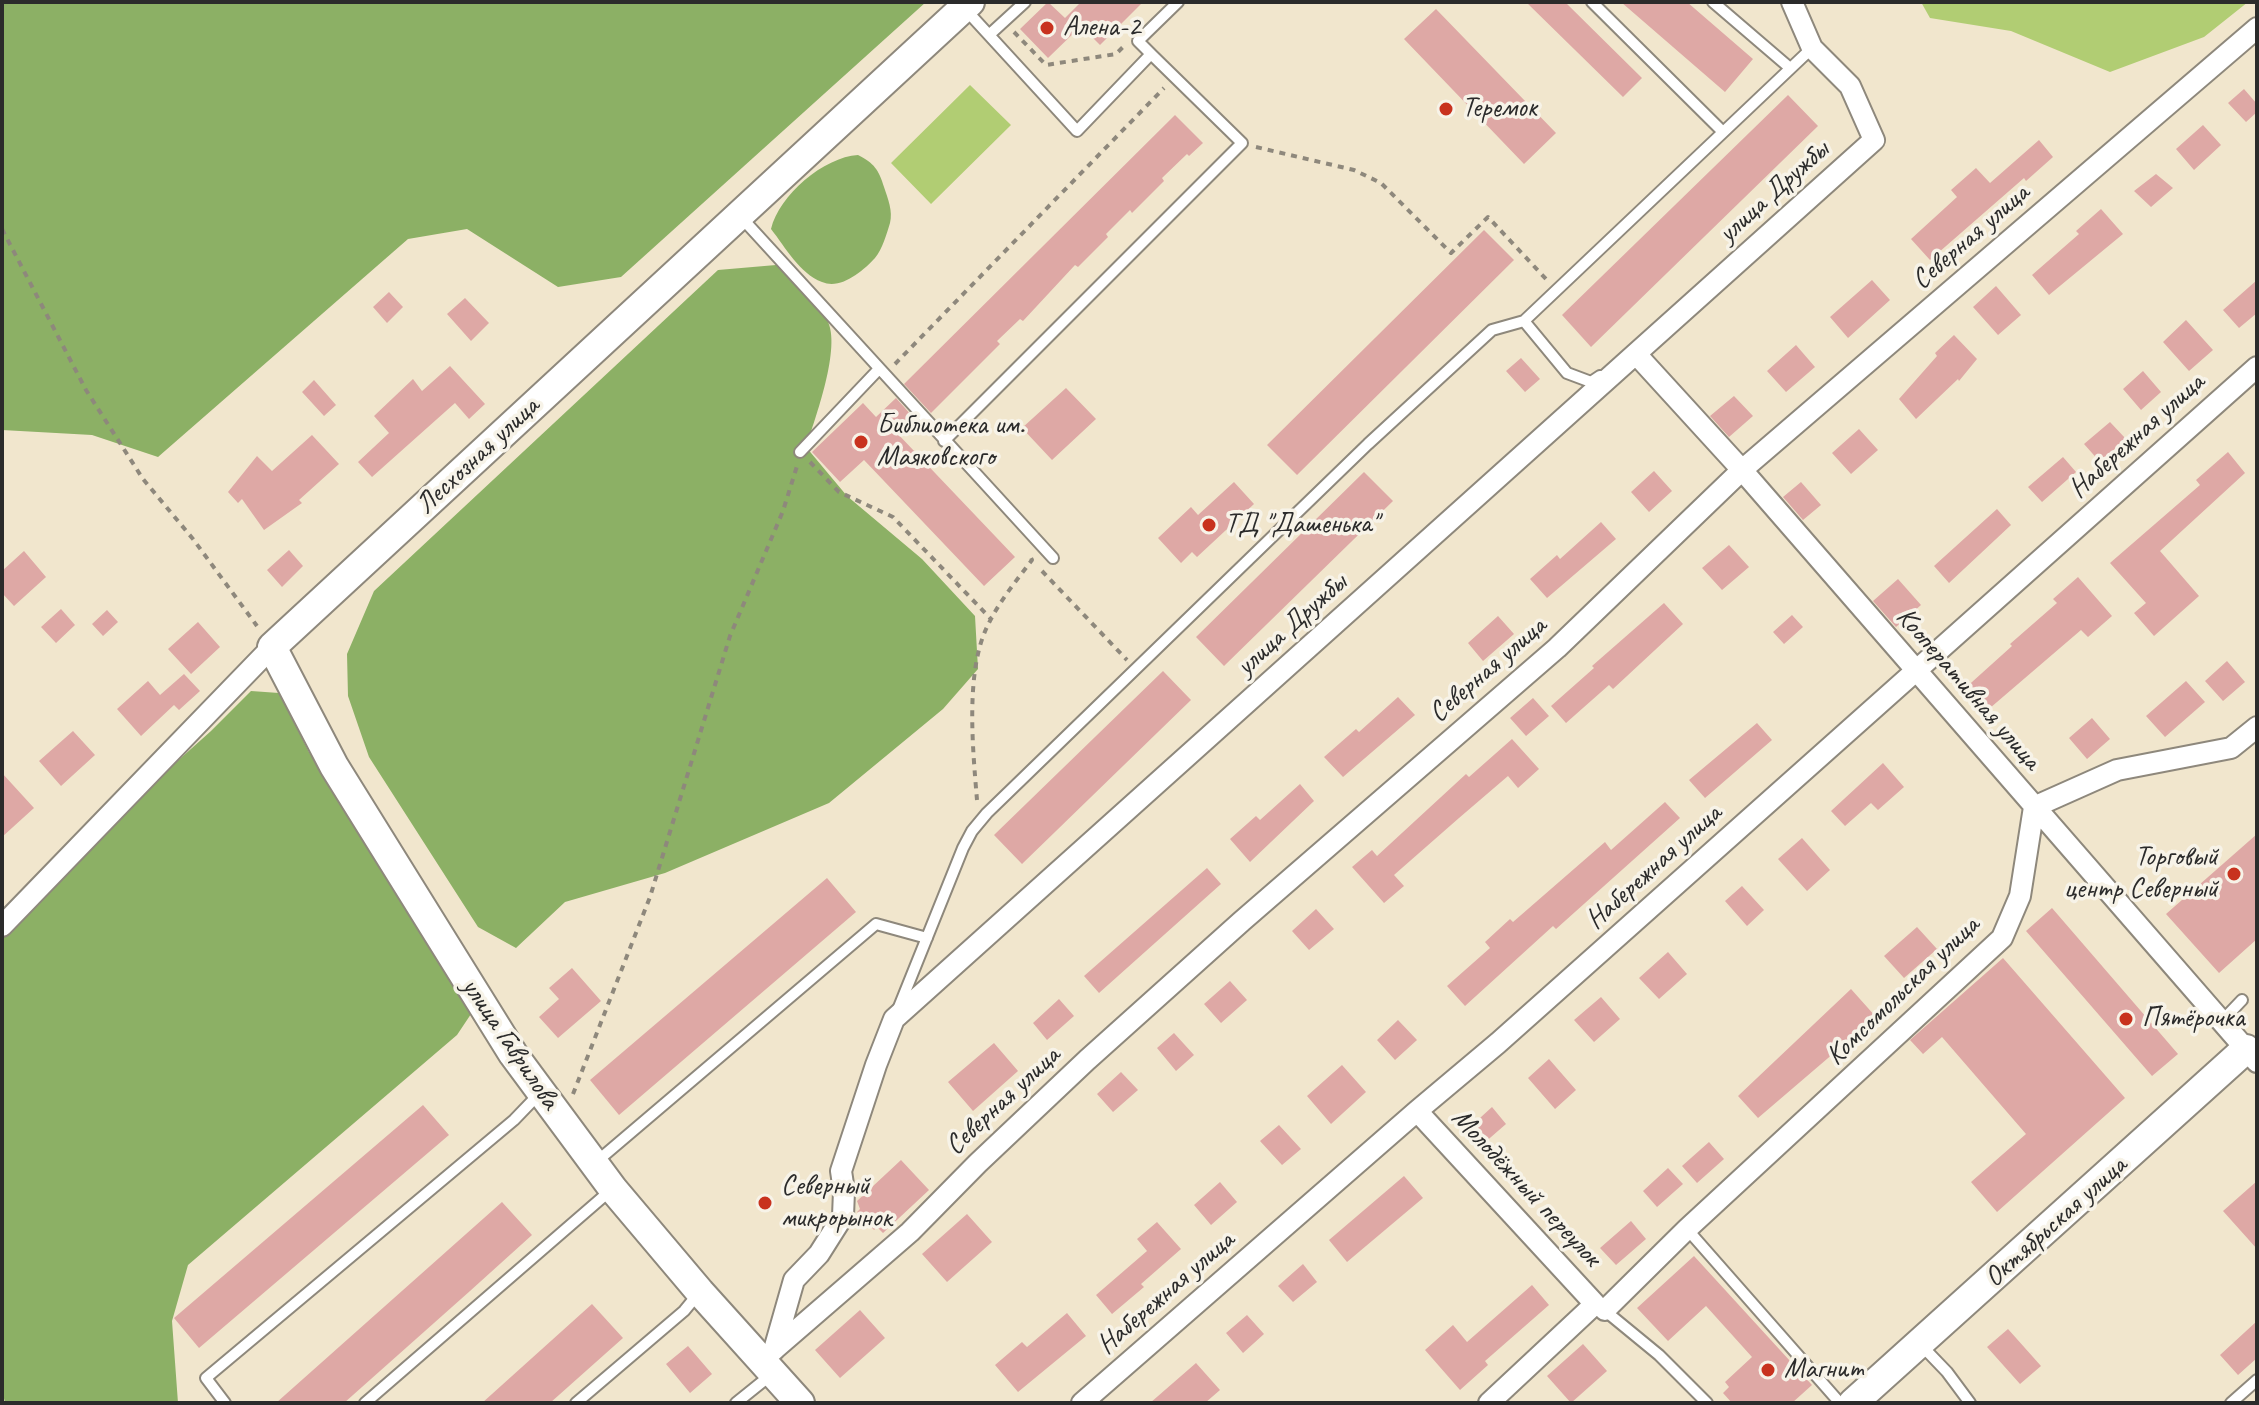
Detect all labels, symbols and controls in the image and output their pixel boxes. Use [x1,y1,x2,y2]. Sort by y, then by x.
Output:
place label: Алена-2 [1063,11,1140,45]
marker: Алена-2 [1038,19,1056,37]
place label: Теремок [1462,92,1537,126]
marker: Теремок [1437,100,1455,118]
street label: улица Дружбы [1712,134,1836,250]
street label: Северная улица [1905,177,2037,297]
street label: Набережная улица [2062,366,2212,506]
street label: Лесхозная улица [409,390,547,522]
place label: Библиотека им. Маяковского [877,409,1025,475]
marker: Библиотека им. Маяковского [852,433,870,451]
place label: ТД "Дашенька" [1225,508,1378,542]
marker: ТД "Дашенька" [1200,516,1218,534]
street label: улица Дружбы [1230,567,1354,683]
street label: Кооперативная улица [1888,601,2048,777]
street label: Северная улица [1422,610,1554,730]
street label: Набережная улица [1579,797,1729,937]
place label: Торговый центр Северный [2064,841,2218,907]
marker: Торговый центр Северный [2225,865,2243,883]
street label: Комсомольская улица [1819,909,1987,1073]
street label: улица Гаврилова [454,972,566,1116]
place label: Пятёрочка [2142,1002,2245,1036]
marker: Пятёрочка [2117,1010,2135,1028]
street label: Северная улица [939,1039,1067,1163]
street label: Молодёжный переулок [1444,1102,1608,1274]
street label: Октябрьская улица [1978,1149,2134,1295]
place label: Северный микрорынок [781,1170,892,1236]
marker: Северный микрорынок [756,1194,774,1212]
street label: Набережная улица [1090,1224,1242,1362]
place label: Магнит [1784,1353,1864,1387]
marker: Магнит [1759,1361,1777,1379]

